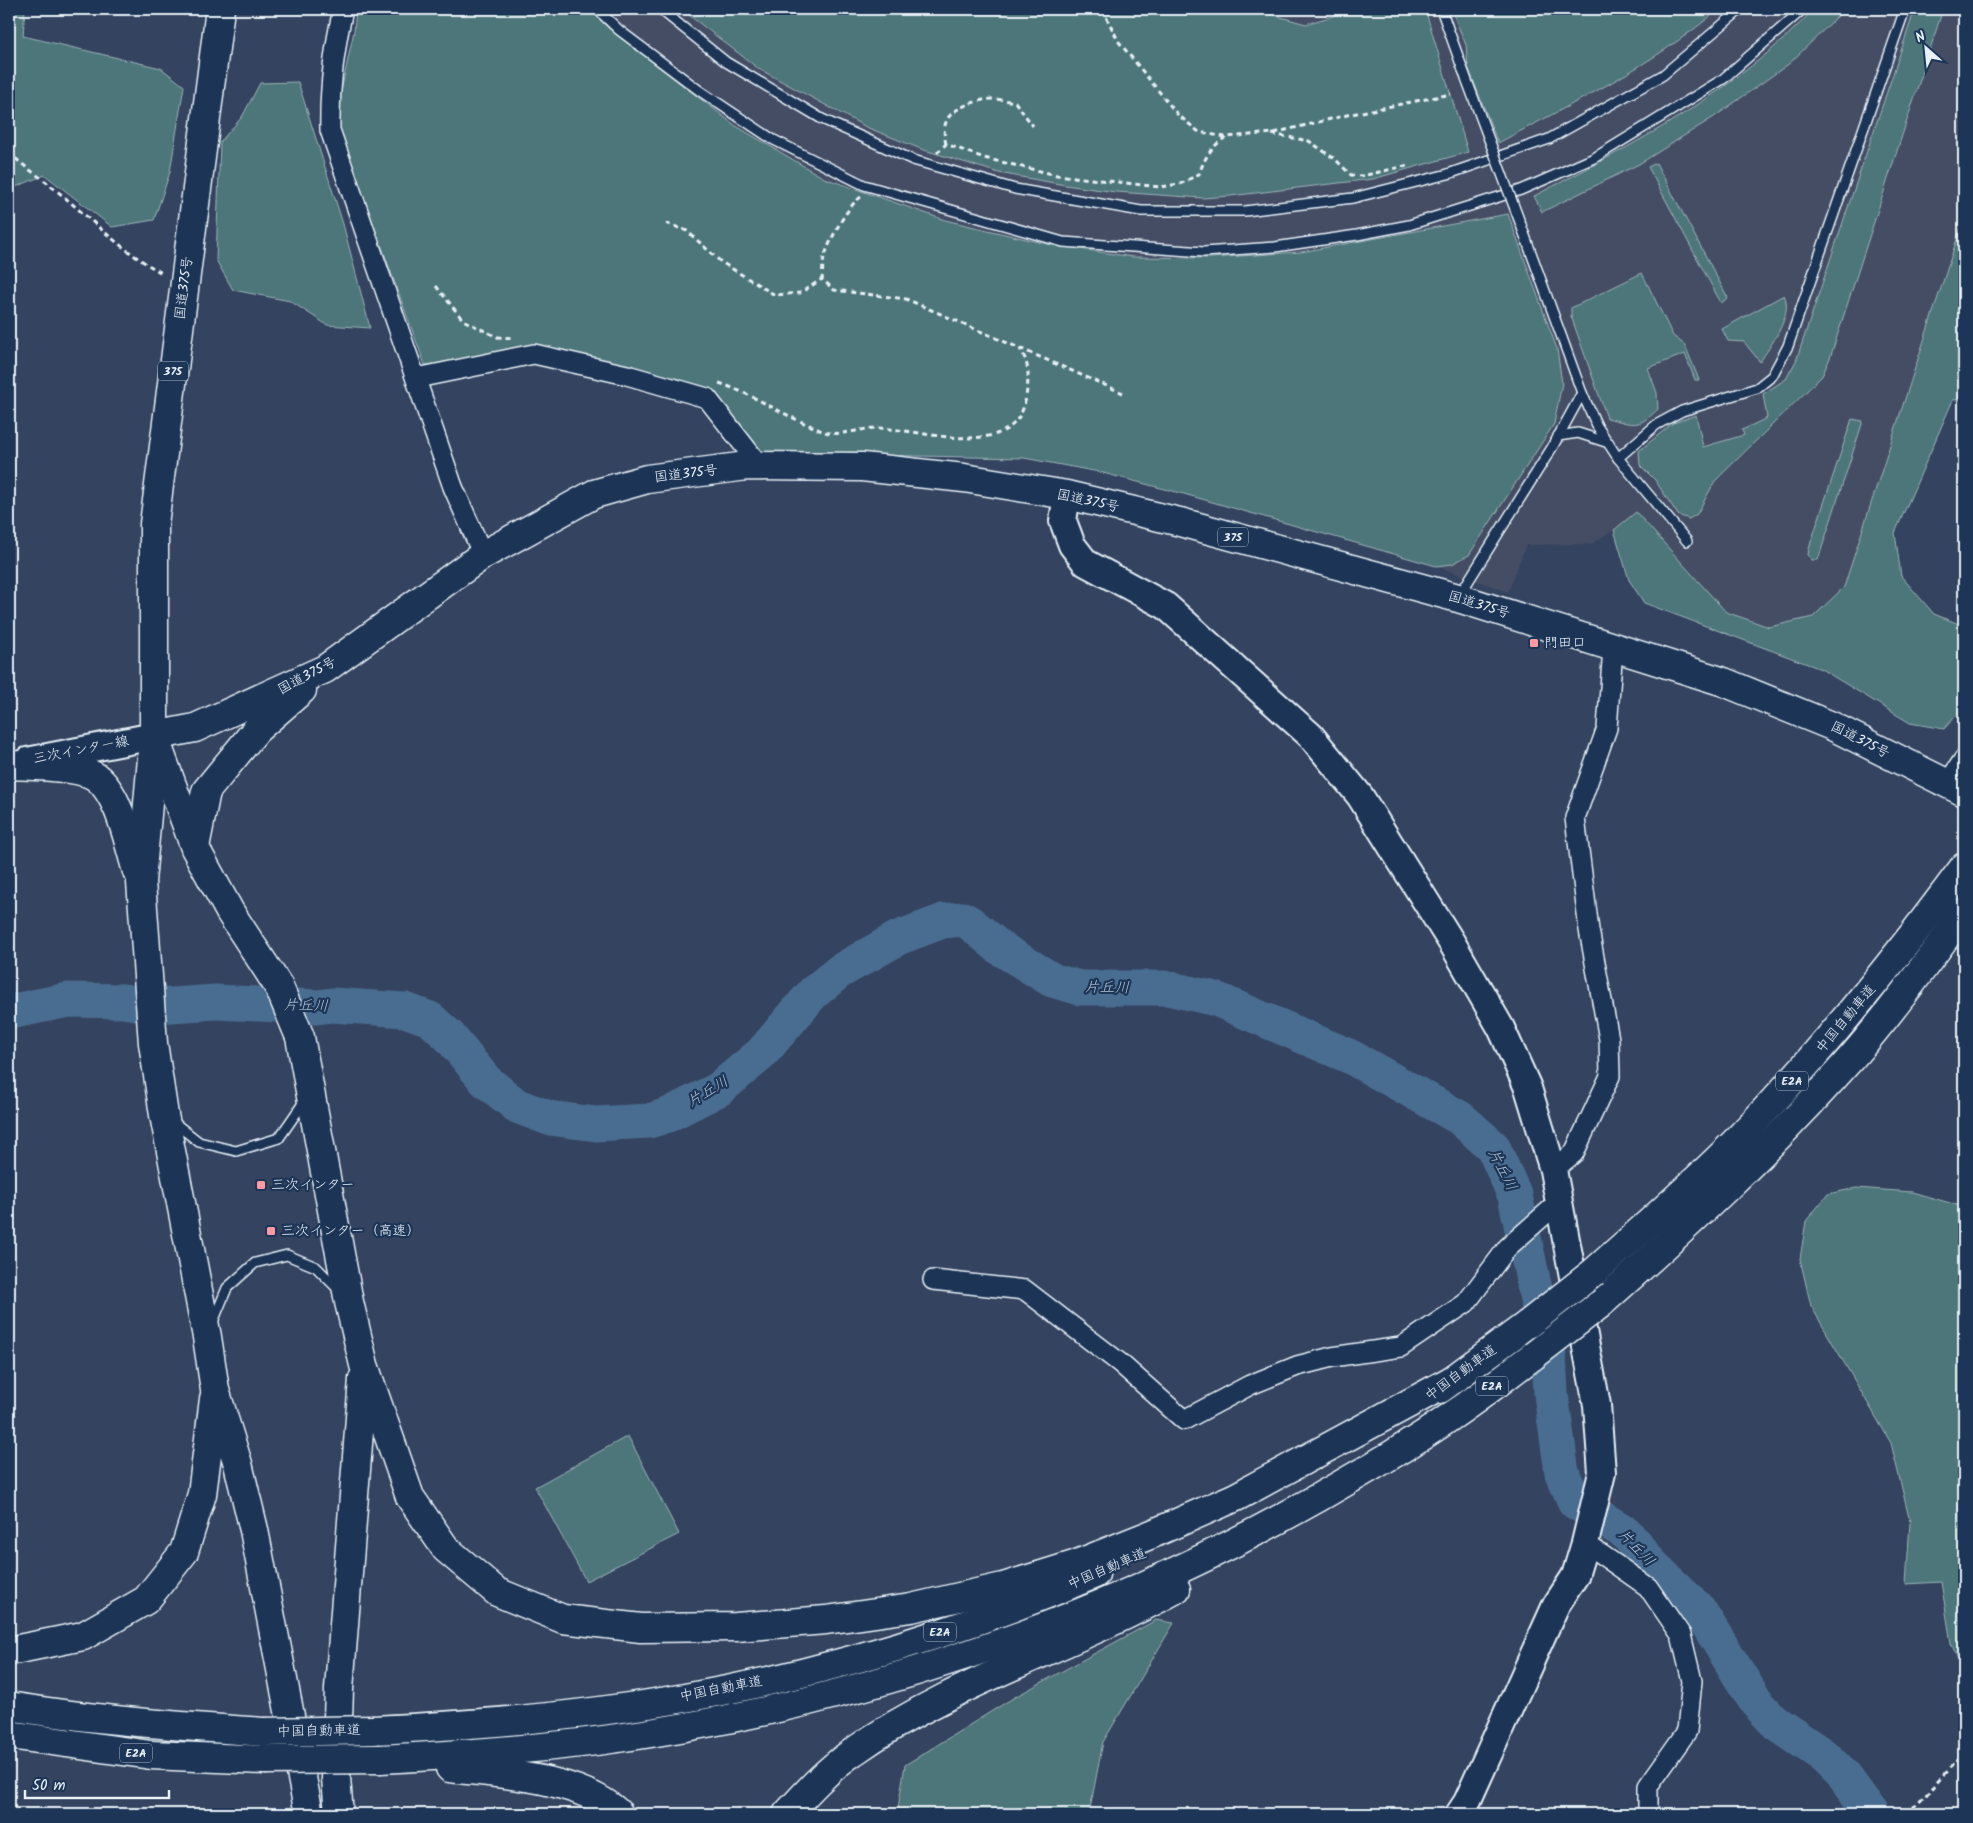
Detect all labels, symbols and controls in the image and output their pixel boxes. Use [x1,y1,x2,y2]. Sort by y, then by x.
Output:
north arrow [1900,22,1950,72]
text: N [1912,25,1930,49]
street label: 国道375号 [169,255,199,321]
road number: 375 [158,362,188,381]
street label: 国道375号 [653,459,719,489]
street label: 国道375号 [1054,484,1122,518]
road number: 375 [1218,528,1248,546]
street label: 国道375号 [1445,585,1513,625]
place label: 門田口 [1544,632,1586,654]
marker: 門田口 [1528,637,1540,649]
street label: 国道375号 [274,651,340,701]
street label: 国道375号 [1827,716,1893,764]
street label: 三次インター線 [31,730,131,770]
water label: 片丘川 [1084,976,1130,1000]
street label: 中国自動車道 [1811,980,1881,1058]
water label: 片丘川 [283,993,329,1019]
water label: 片丘川 [683,1070,733,1114]
road number: E2A [1776,1072,1808,1090]
water label: 片丘川 [1481,1144,1523,1196]
place label: 三次インター [271,1174,354,1196]
marker: 三次インター [255,1179,267,1191]
place label: 三次インター（高速） [281,1220,420,1242]
marker: 三次インター（高速） [265,1225,277,1237]
street label: 中国自動車道 [1421,1339,1501,1407]
road number: E2A [1476,1376,1508,1395]
water label: 片丘川 [1612,1523,1660,1573]
street label: 中国自動車道 [1064,1542,1150,1596]
road number: E2A [924,1622,956,1641]
street label: 中国自動車道 [678,1670,764,1708]
street label: 中国自動車道 [277,1719,361,1743]
road number: E2A [120,1744,152,1762]
scale bar [25,1768,169,1800]
text: 50 m [32,1774,66,1798]

